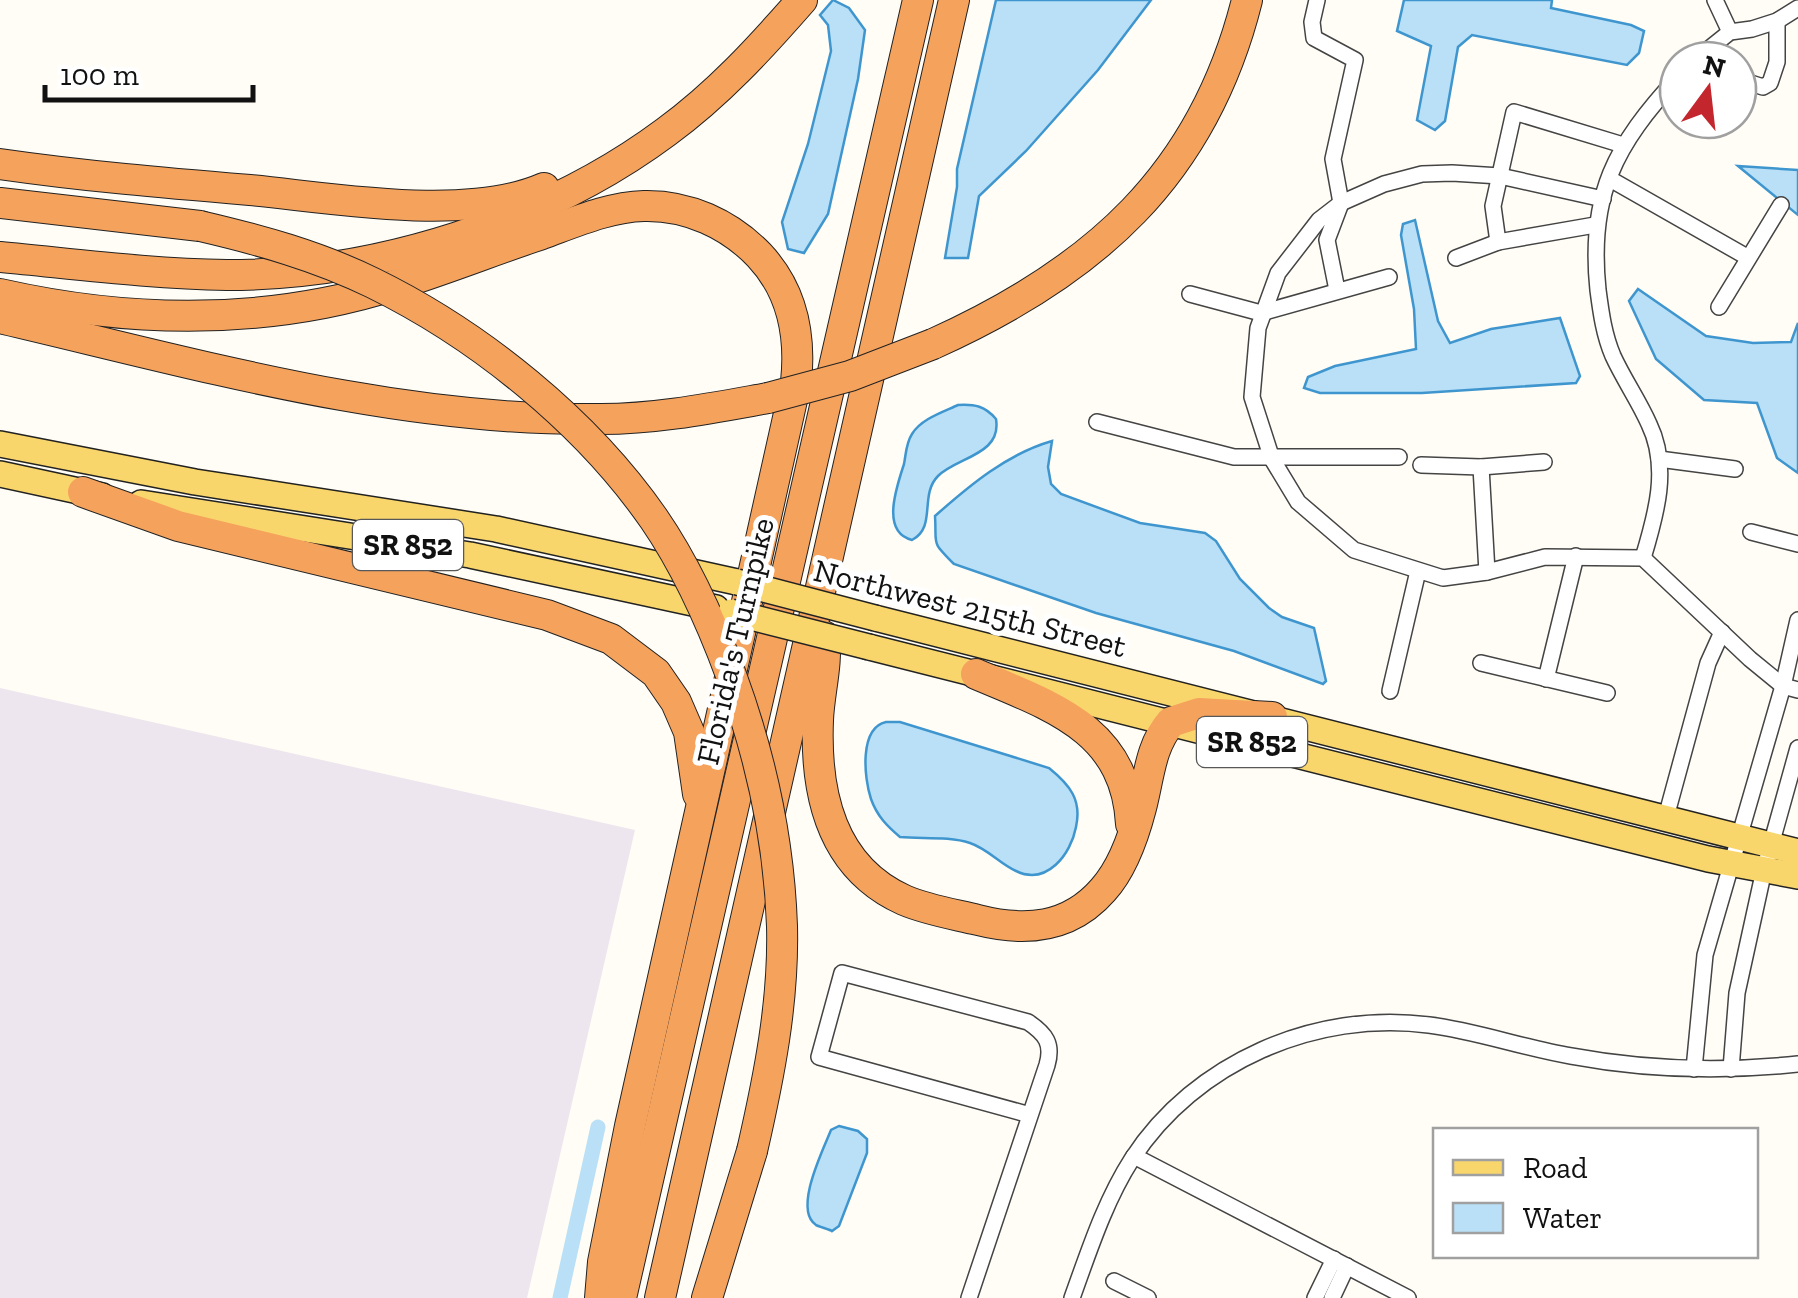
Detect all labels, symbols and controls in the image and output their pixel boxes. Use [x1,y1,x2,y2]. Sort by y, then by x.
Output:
scale bar [45,40,252,102]
north arrow [1658,40,1758,140]
text: N [1700,48,1729,85]
text: 100 m [60,57,139,93]
street label: Florida's Turnpike [688,514,782,768]
road number: SR 852 [353,520,463,570]
street label: Northwest 215th Street [810,551,1130,665]
road number: SR 852 [1197,717,1307,767]
legend [1433,1128,1758,1258]
text: Road [1523,1150,1588,1186]
text: Water [1523,1200,1602,1236]

